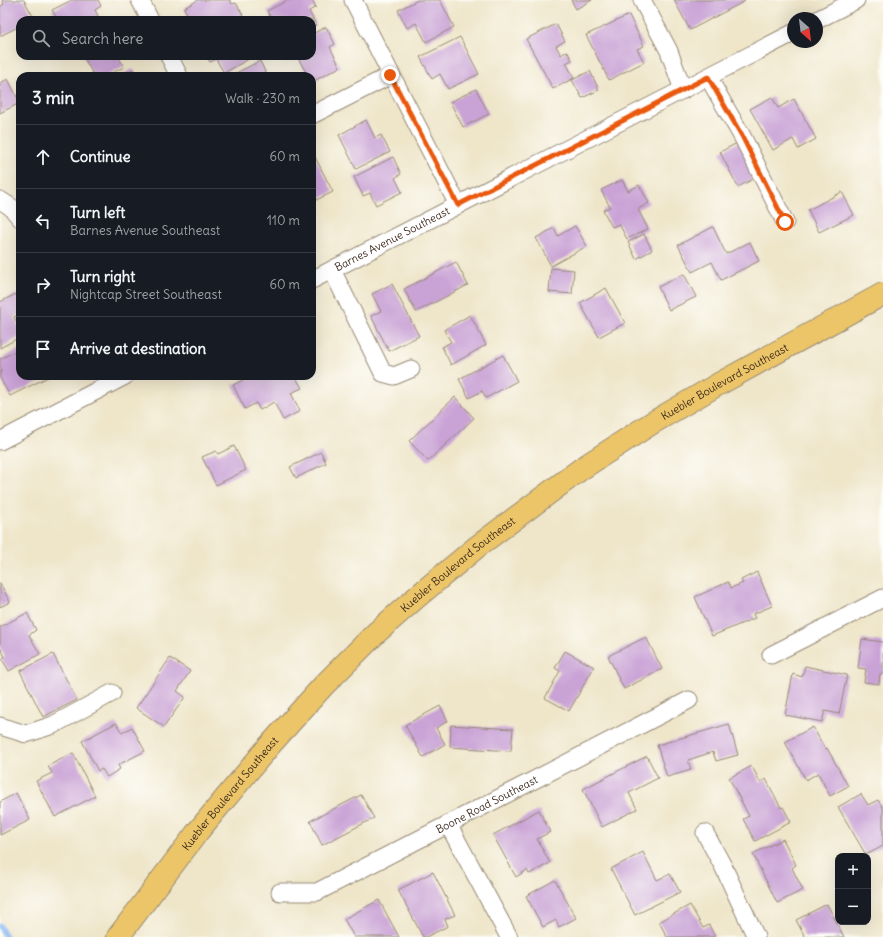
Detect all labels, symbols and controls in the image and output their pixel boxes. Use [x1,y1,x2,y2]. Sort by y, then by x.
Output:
north arrow [787,12,823,48]
search box [16,16,316,60]
icon: search [30,27,52,49]
text: Search here [62,29,143,48]
route end [381,66,399,84]
text: 3 min [32,87,74,109]
text: Walk · 230 m [225,90,300,107]
icon: ahead [32,146,54,168]
text: Continue [70,147,131,166]
text: 60 m [269,148,300,165]
text: Turn left [70,203,125,222]
street label: Barnes Avenue Southeast [332,203,452,274]
icon: left [32,210,54,232]
text: 110 m [267,212,300,229]
route start [776,213,794,231]
text: Barnes Avenue Southeast [70,222,220,239]
text: Turn right [70,267,135,286]
icon: right [32,274,54,296]
text: 60 m [269,276,300,293]
text: Nightcap Street Southeast [70,286,222,303]
icon: arrive [32,338,54,360]
text: Arrive at destination [70,339,206,358]
street label: Kuebler Boulevard Southeast [659,340,791,423]
street label: Kuebler Boulevard Southeast [398,514,518,615]
street label: Kuebler Boulevard Southeast [179,734,281,853]
street label: Boone Road Southeast [433,772,540,836]
map controls [835,853,871,925]
button: + [835,853,871,889]
button: − [835,889,871,925]

